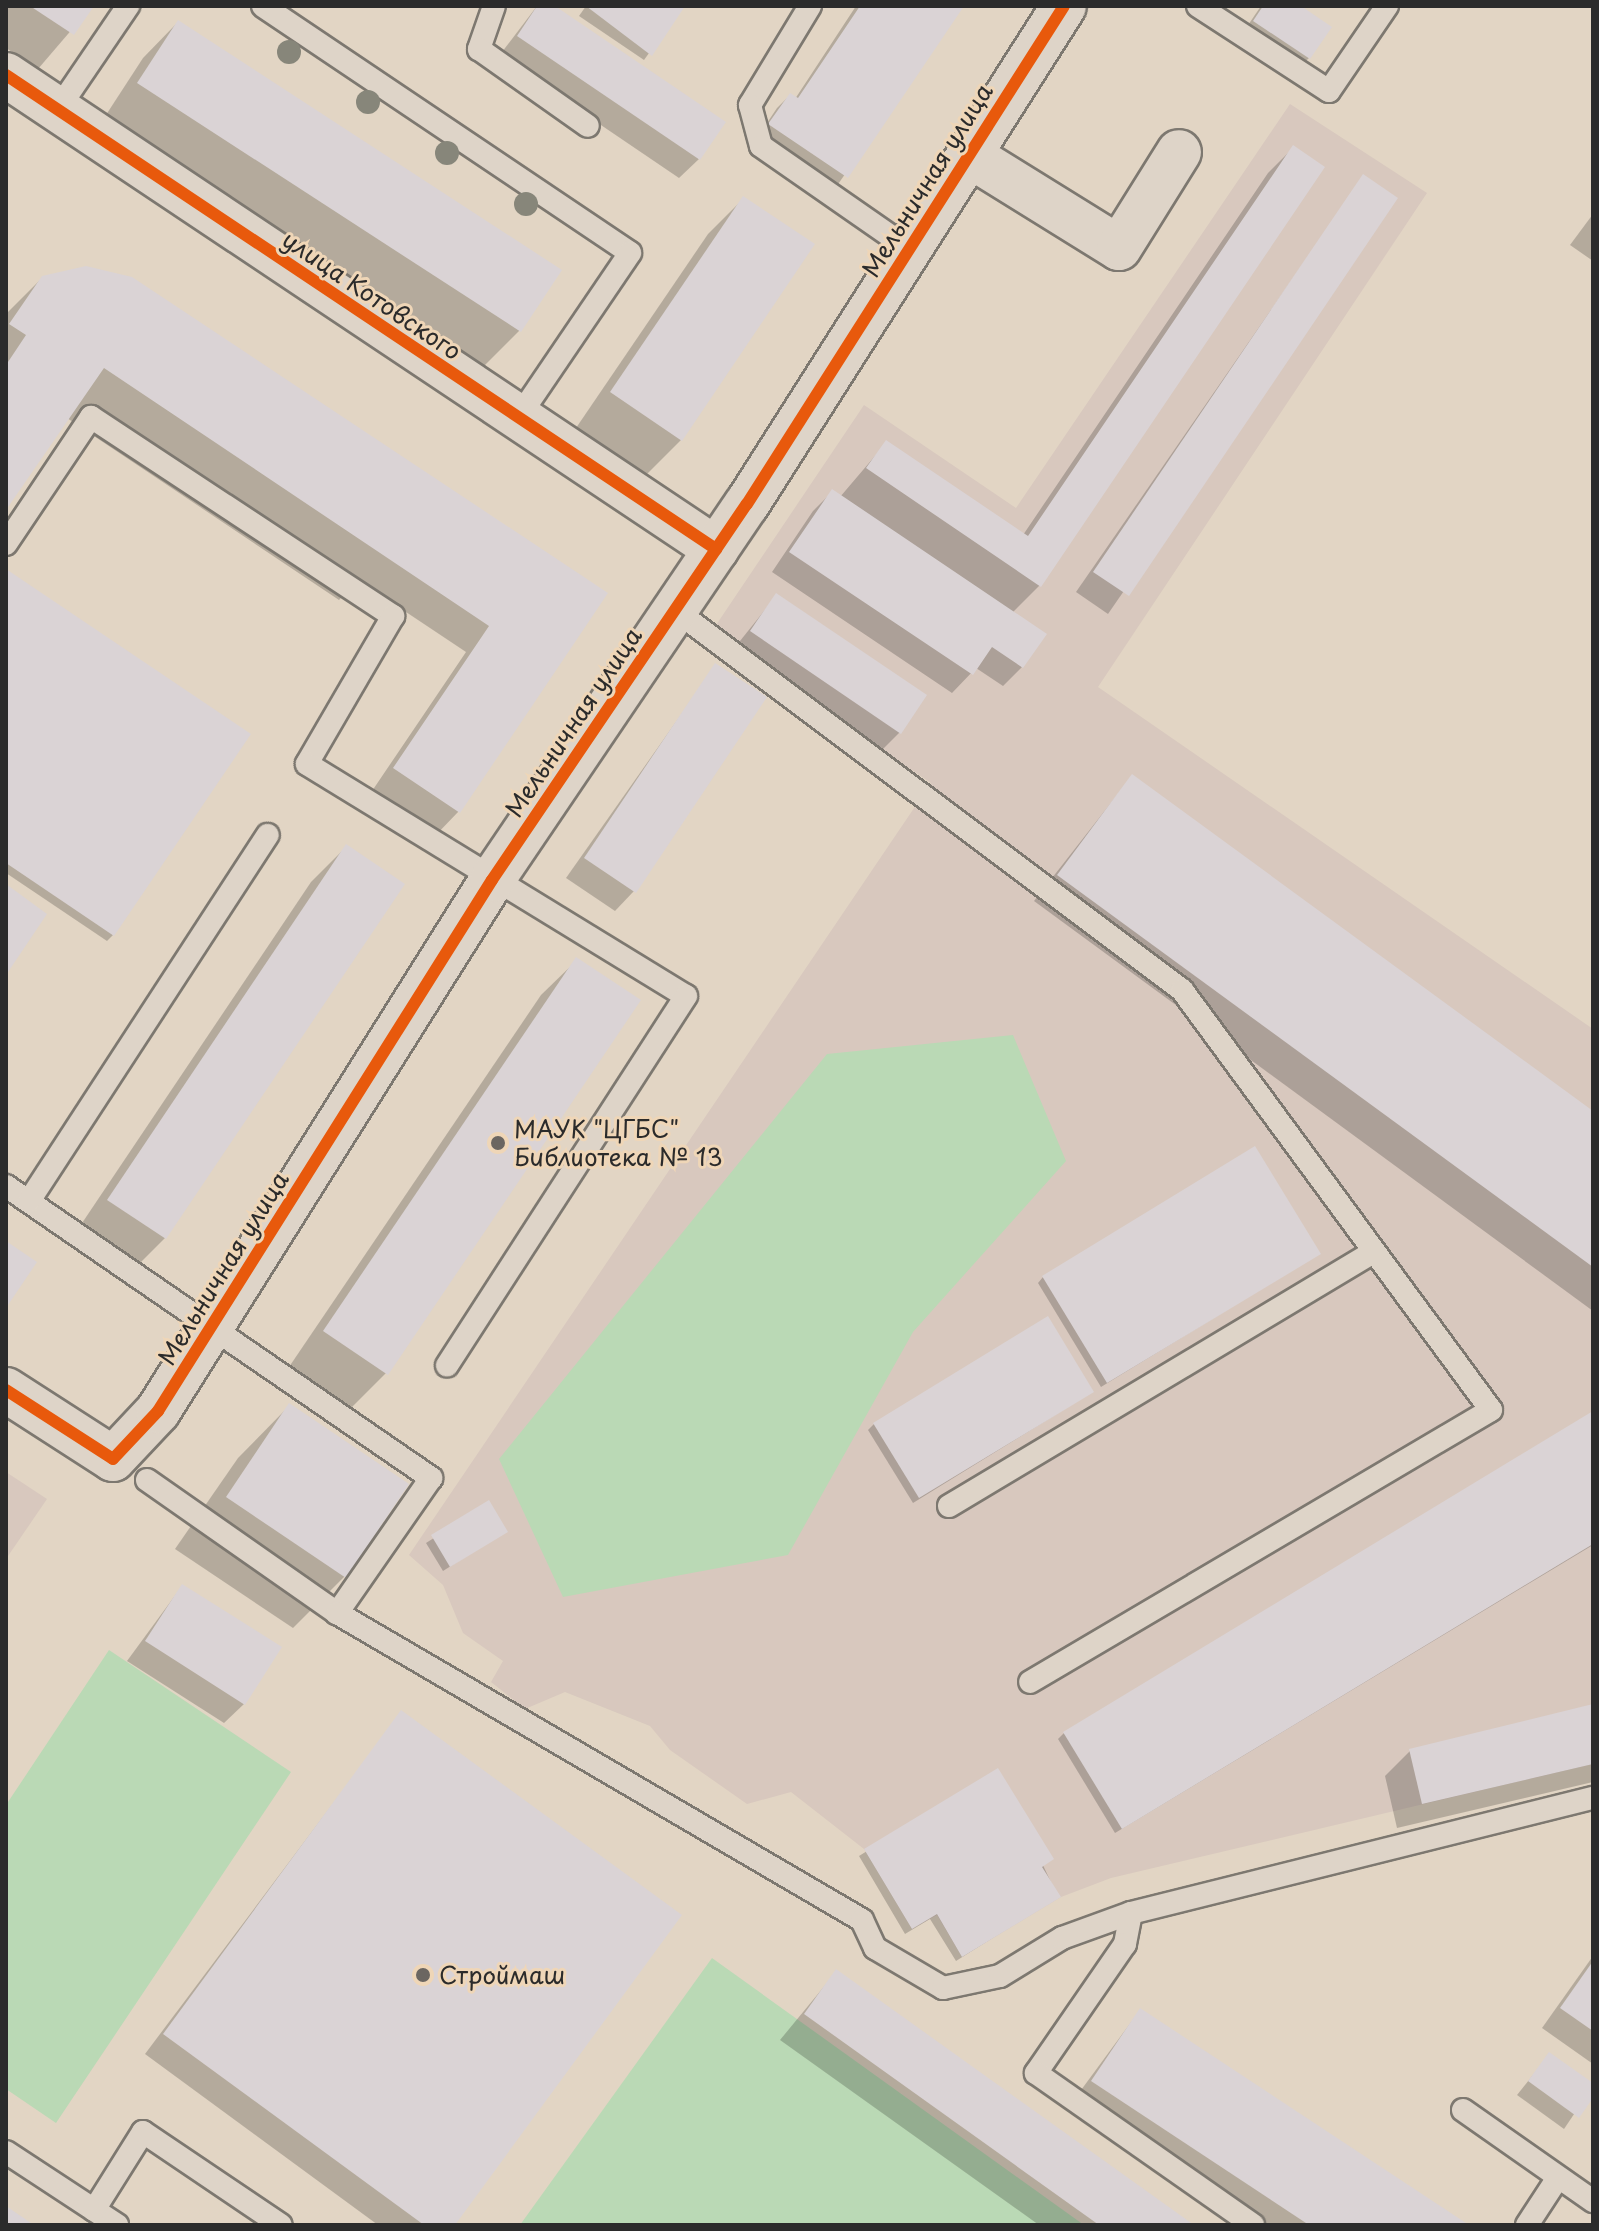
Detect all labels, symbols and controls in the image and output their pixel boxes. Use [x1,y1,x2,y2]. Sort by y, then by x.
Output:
street label: Мельничная улица [855,77,999,283]
street label: улица Котовского [276,224,468,366]
street label: Мельничная улица [498,621,648,823]
place label: МАУК "ЦГБС" Библиотека № 13 [514,1115,722,1171]
marker: МАУК "ЦГБС" Библиотека № 13 [489,1134,507,1152]
street label: Мельничная улица [151,1165,295,1371]
place label: Строймаш [439,1961,565,1989]
marker: Строймаш [414,1966,432,1984]

